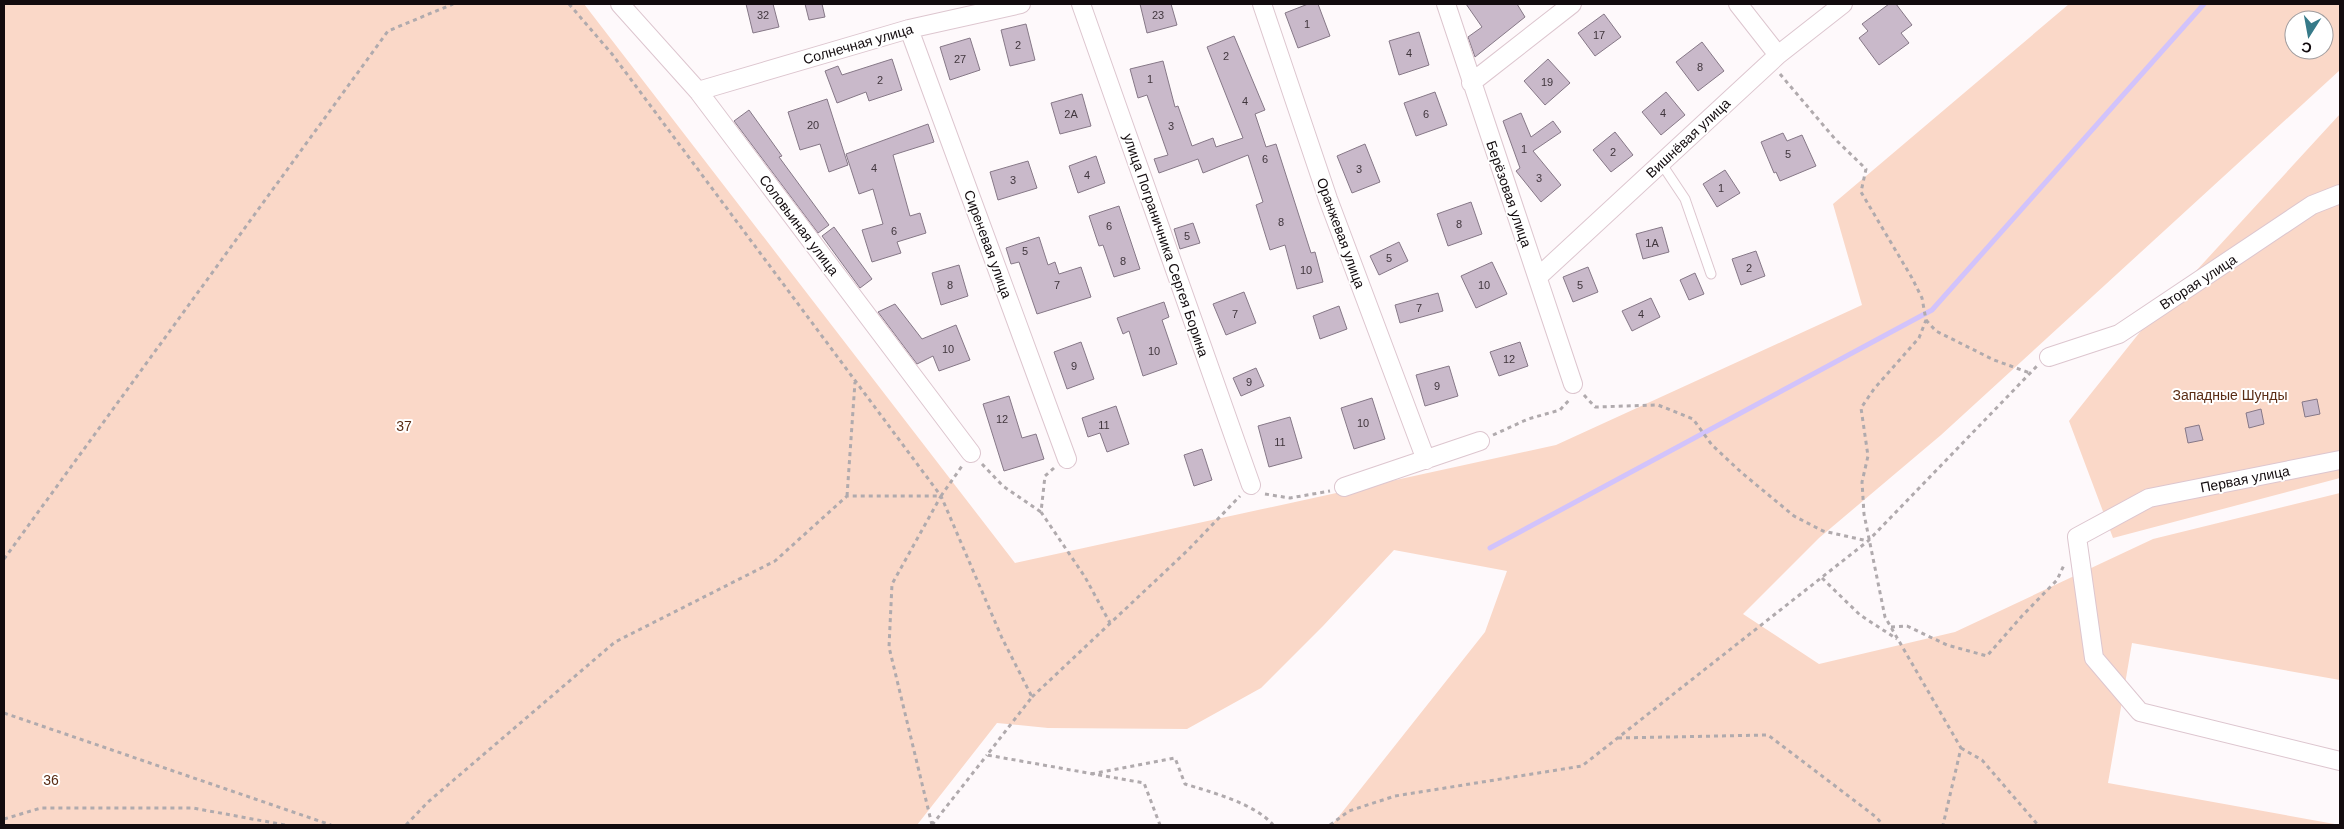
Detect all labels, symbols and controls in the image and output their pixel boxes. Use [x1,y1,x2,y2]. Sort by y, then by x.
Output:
house number: 32 [757,9,769,21]
house number: 23 [1152,9,1164,21]
north arrow [2284,10,2334,60]
house number: 1 [1304,18,1310,30]
street label: Солнечная улица [801,21,915,67]
house number: 17 [1593,29,1605,41]
house number: 2 [1015,39,1021,51]
text: С [2300,39,2313,57]
house number: 4 [1406,47,1412,59]
house number: 2 [1223,50,1229,62]
house number: 27 [954,53,966,65]
house number: 8 [1697,61,1703,73]
house number: 1 [1147,73,1153,85]
house number: 2 [877,74,883,86]
house number: 19 [1541,76,1553,88]
house number: 4 [1242,95,1248,107]
street label: Вишнёвая улица [1643,95,1733,181]
house number: 4 [1660,107,1666,119]
house number: 2А [1064,108,1078,120]
house number: 6 [1423,108,1429,120]
house number: 20 [807,119,819,131]
house number: 3 [1168,120,1174,132]
street label: улица Пограничника Сергея Борина [1120,131,1212,359]
street label: Берёзовая улица [1483,139,1535,250]
house number: 1 [1521,143,1527,155]
house number: 2 [1610,146,1616,158]
house number: 5 [1785,148,1791,160]
house number: 6 [1262,153,1268,165]
house number: 4 [871,162,877,174]
house number: 3 [1356,163,1362,175]
house number: 4 [1084,169,1090,181]
street label: Соловьиная улица [756,172,842,279]
house number: 3 [1536,172,1542,184]
house number: 3 [1010,174,1016,186]
street label: Оранжевая улица [1314,176,1368,291]
house number: 1 [1718,182,1724,194]
street label: Сиреневая улица [961,188,1015,301]
house number: 8 [1278,216,1284,228]
house number: 8 [1456,218,1462,230]
house number: 6 [1106,220,1112,232]
house number: 6 [891,225,897,237]
house number: 5 [1184,230,1190,242]
house number: 1А [1645,237,1659,249]
house number: 5 [1022,245,1028,257]
street label: Вторая улица [2157,251,2240,313]
house number: 5 [1386,252,1392,264]
house number: 8 [1120,255,1126,267]
house number: 2 [1746,262,1752,274]
house number: 10 [1300,264,1312,276]
house number: 8 [947,279,953,291]
house number: 7 [1054,279,1060,291]
house number: 10 [1478,279,1490,291]
house number: 5 [1577,279,1583,291]
house number: 7 [1416,302,1422,314]
house number: 7 [1232,308,1238,320]
house number: 4 [1638,308,1644,320]
house number: 10 [942,343,954,355]
house number: 10 [1148,345,1160,357]
house number: 12 [1503,353,1515,365]
house number: 9 [1071,360,1077,372]
house number: 9 [1246,376,1252,388]
house number: 9 [1434,380,1440,392]
park label: Западные Шунды [2172,387,2288,403]
house number: 12 [996,413,1008,425]
house number: 10 [1357,417,1369,429]
park label: 37 [396,418,412,434]
house number: 11 [1098,419,1110,431]
house number: 11 [1274,436,1286,448]
street label: Первая улица [2199,462,2291,496]
park label: 36 [43,772,59,788]

